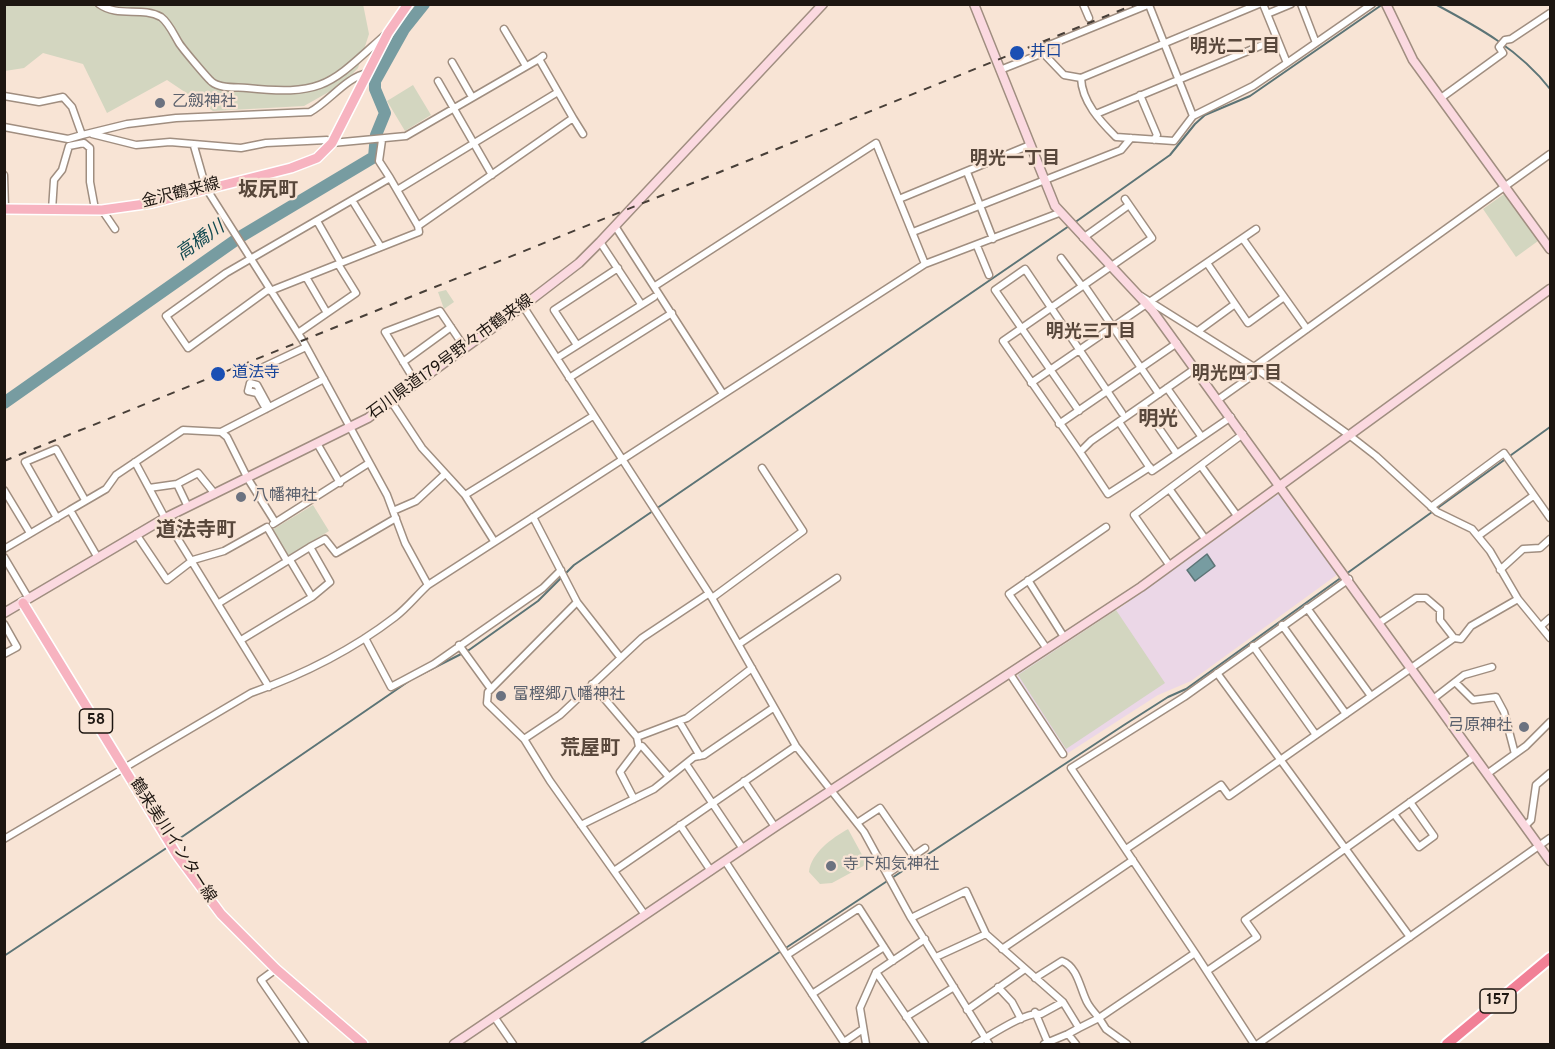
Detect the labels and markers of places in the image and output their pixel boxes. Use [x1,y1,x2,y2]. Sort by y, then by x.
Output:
place label: 井口 [1030,43,1062,63]
marker: 井口 [1008,44,1026,62]
place label: 乙劔神社 [172,93,236,113]
marker: 乙劔神社 [153,96,167,110]
place label: 道法寺 [232,364,280,384]
marker: 道法寺 [209,365,227,383]
place label: 八幡神社 [253,487,317,507]
marker: 八幡神社 [234,490,248,504]
place label: 富樫郷八幡神社 [513,686,625,706]
marker: 富樫郷八幡神社 [494,689,508,703]
place label: 弓原神社 [1448,717,1512,737]
marker: 弓原神社 [1517,720,1531,734]
place label: 寺下知気神社 [843,856,939,876]
marker: 寺下知気神社 [824,859,838,873]

